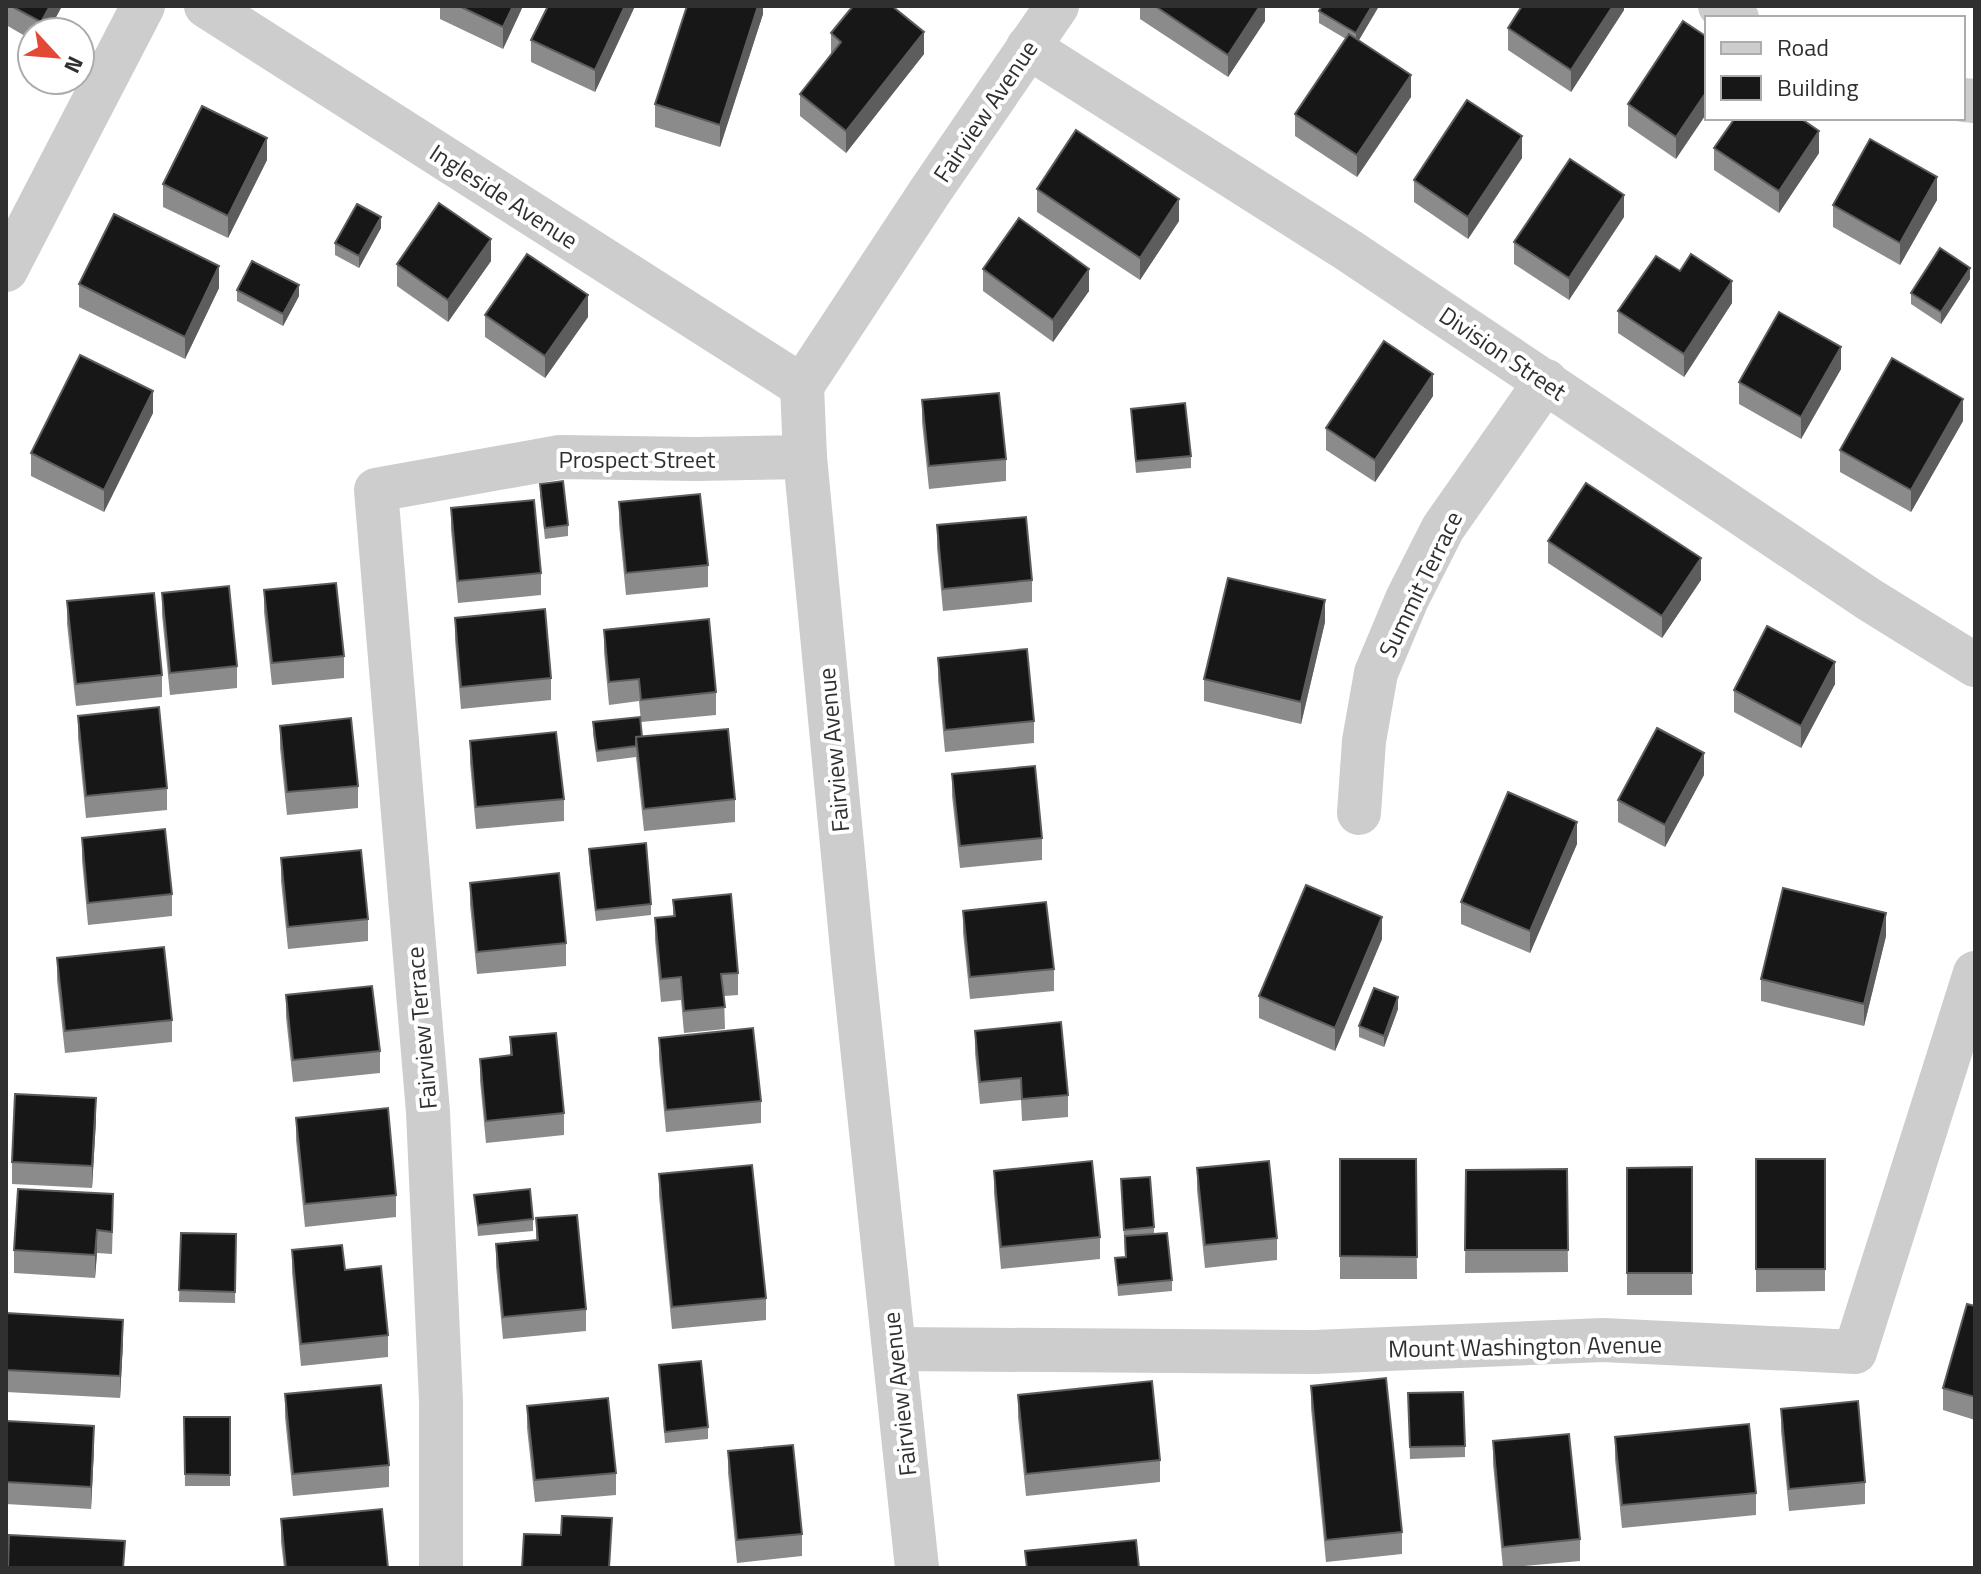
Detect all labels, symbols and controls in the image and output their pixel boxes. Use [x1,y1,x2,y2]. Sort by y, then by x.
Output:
north arrow [16,16,96,96]
legend [1705,16,1965,120]
text: Road [1777,29,1829,65]
street label: Fairview Avenue [924,33,1046,189]
text: N [55,50,93,79]
text: Building [1777,69,1859,105]
street label: Ingleside Avenue [423,135,585,257]
street label: Division Street [1432,297,1574,409]
street label: Prospect Street [559,441,716,477]
street label: Summit Terrace [1369,505,1471,663]
street label: Fairview Avenue [808,666,858,834]
street label: Fairview Terrace [396,945,446,1111]
street label: Fairview Avenue [872,1310,926,1478]
street label: Mount Washington Avenue [1388,1326,1662,1366]

